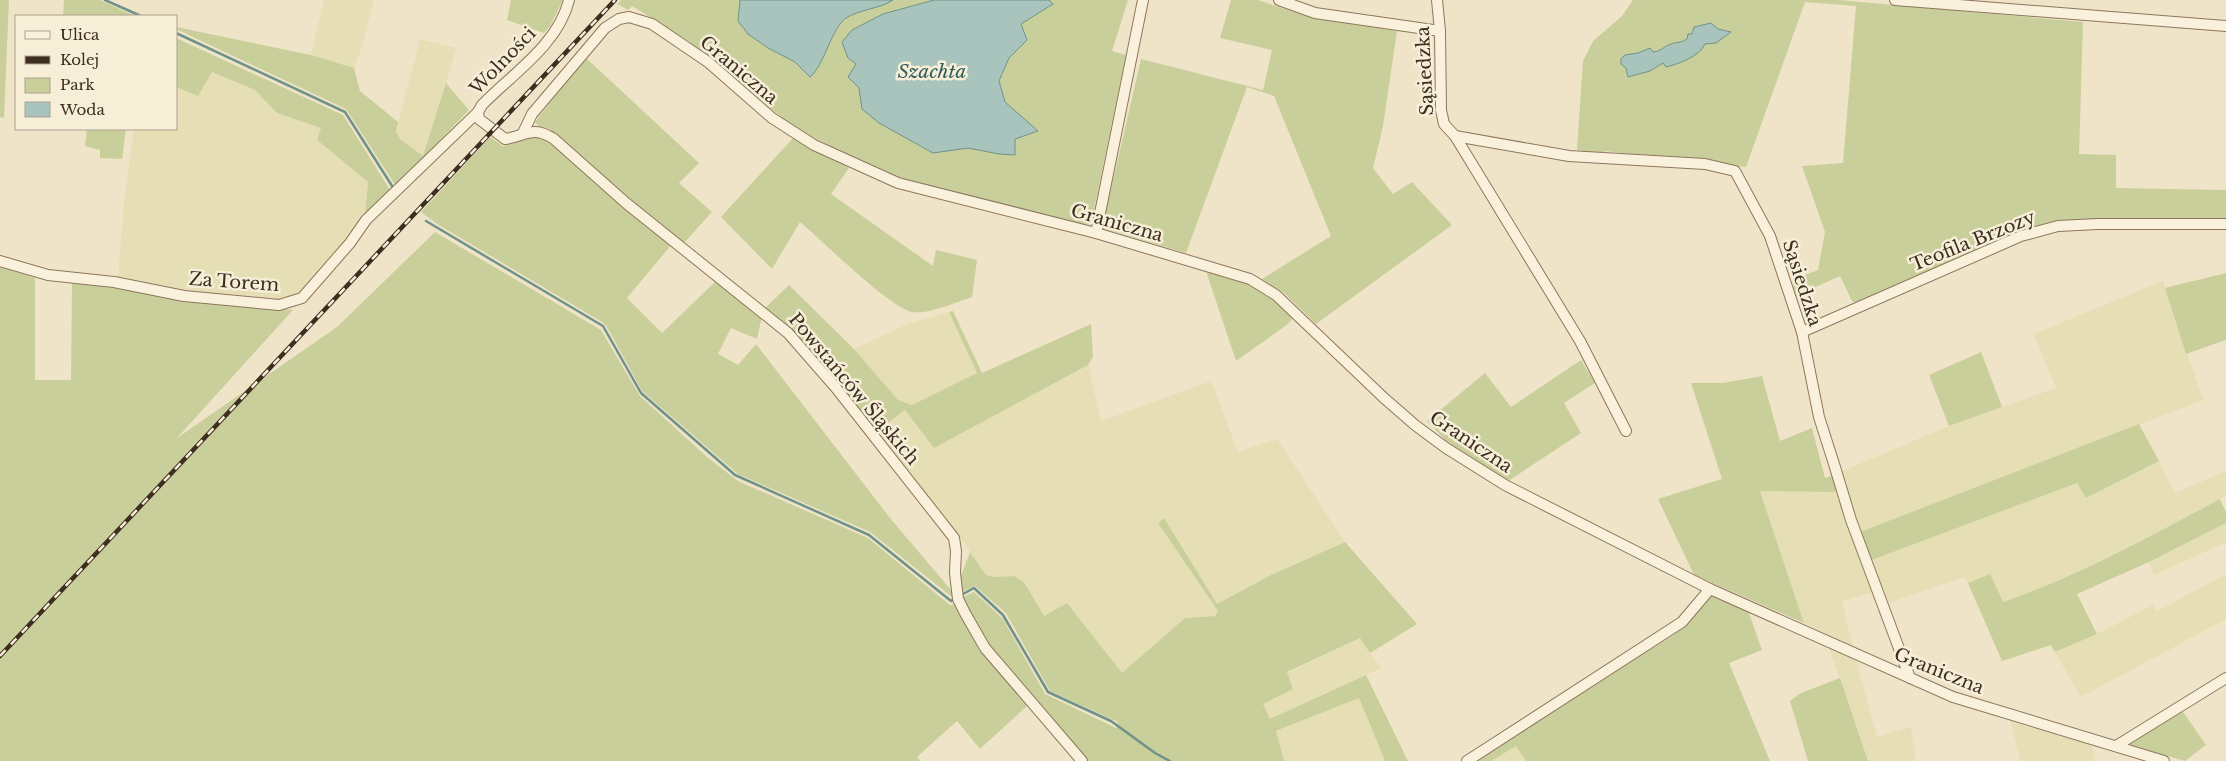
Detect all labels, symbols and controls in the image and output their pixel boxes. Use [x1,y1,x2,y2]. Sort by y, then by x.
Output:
legend [15,15,178,130]
street label: Wolności [465,23,541,100]
text: Ulica [60,25,100,44]
street label: Sąsiedzka [1412,26,1438,116]
street label: Graniczna [696,31,782,109]
text: Kolej [60,50,99,69]
water label: Szachta [898,60,967,83]
text: Park [60,75,96,94]
text: Woda [59,100,105,119]
street label: Graniczna [1068,199,1166,247]
street label: Teofila Brzozy [1907,206,2039,276]
street label: Sąsiedzka [1778,237,1826,329]
street label: Za Torem [188,268,280,296]
street label: Powstańców Śląskich [784,308,925,469]
street label: Graniczna [1426,406,1516,478]
street label: Graniczna [1891,643,1987,699]

